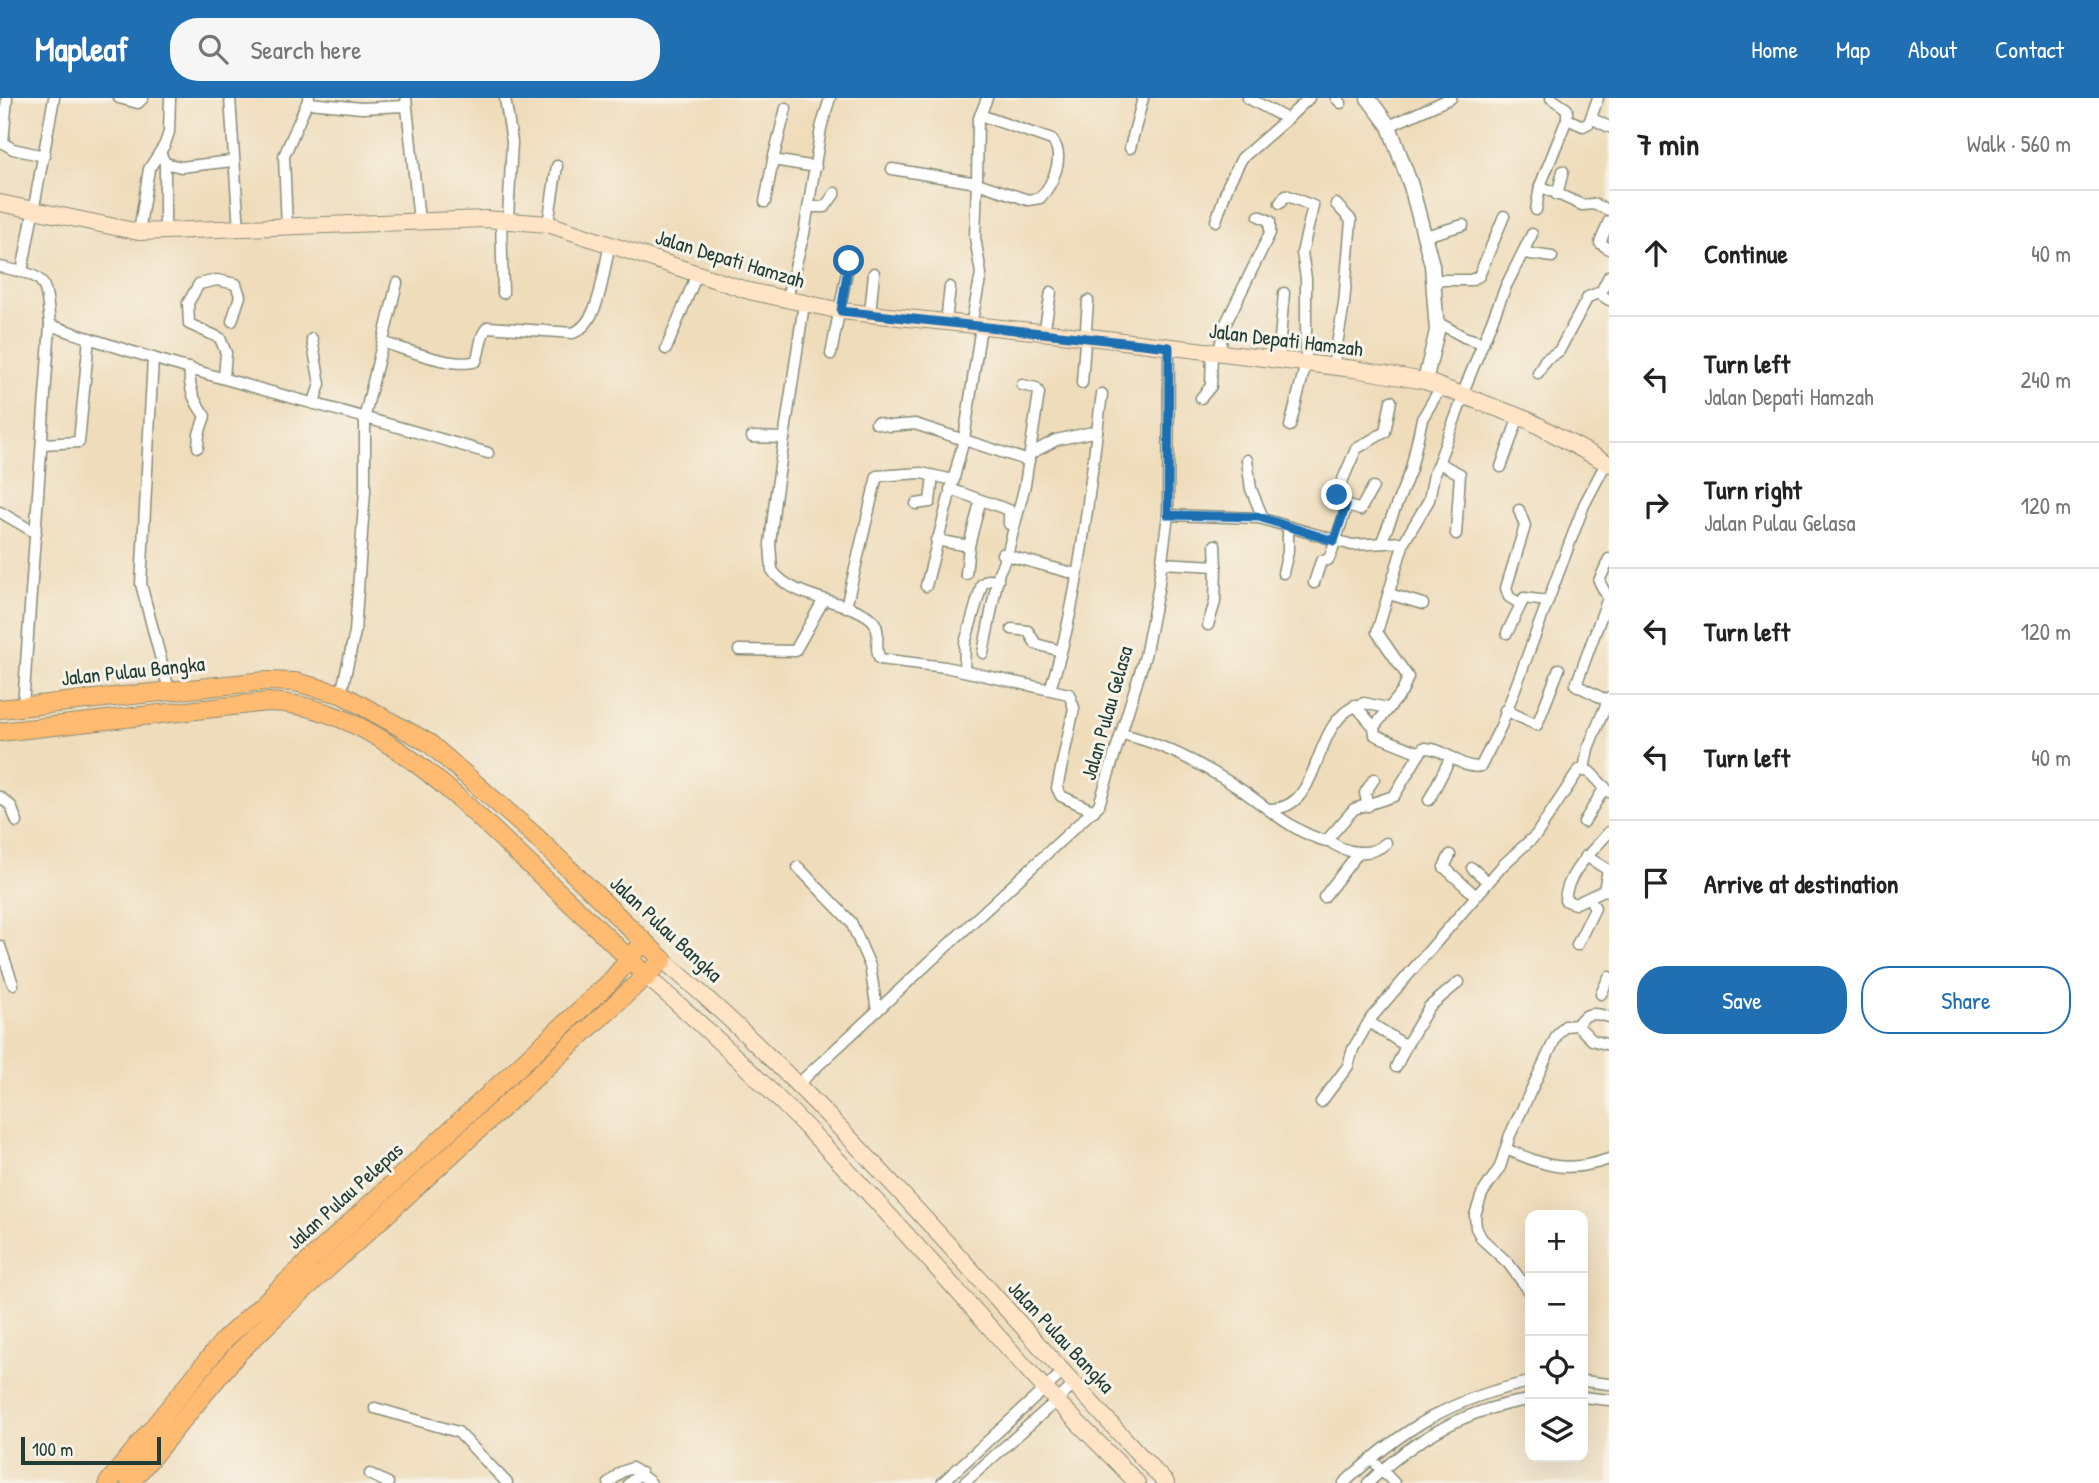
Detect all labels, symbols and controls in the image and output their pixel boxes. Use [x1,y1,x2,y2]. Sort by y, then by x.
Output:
search box [170,18,660,81]
text: Mapleaf [35,27,128,71]
icon: search [194,30,232,68]
text: Search here [250,32,362,67]
text: Home [1751,33,1798,65]
text: Map [1836,33,1870,65]
text: About [1908,33,1957,65]
text: Contact [1995,33,2064,65]
text: 7 min [1637,124,1699,164]
text: Walk · 560 m [1967,128,2071,159]
street label: Jalan Depati Hamzah [652,222,809,295]
icon: ahead [1637,234,1675,272]
text: Continue [1704,236,1788,271]
text: 40 m [2031,238,2071,269]
route start [833,245,864,276]
street label: Jalan Depati Hamzah [1207,316,1365,363]
text: Turn left [1704,346,1790,381]
icon: left [1637,360,1675,398]
text: 240 m [2020,364,2071,395]
text: Jalan Depati Hamzah [1704,381,1874,412]
text: Turn right [1704,472,1802,507]
route end [1321,479,1352,510]
icon: right [1637,486,1675,524]
text: 120 m [2021,490,2071,521]
text: Jalan Pulau Gelasa [1704,507,1855,538]
icon: left [1637,612,1675,650]
text: Turn left [1704,614,1790,649]
text: 120 m [2021,616,2071,647]
street label: Jalan Pulau Gelasa [1074,642,1140,783]
street label: Jalan Pulau Bangka [60,649,206,692]
icon: left [1637,738,1675,776]
text: Turn left [1704,740,1790,775]
text: 40 m [2031,742,2071,773]
icon: arrive [1637,864,1675,902]
text: Arrive at destination [1704,866,1899,901]
street label: Jalan Pulau Bangka [604,869,729,988]
button: Save [1637,966,1847,1034]
button: Share [1861,966,2071,1034]
street label: Jalan Pulau Pelepas [280,1136,409,1256]
map controls [1525,1210,1588,1462]
button: + [1525,1210,1588,1273]
button: − [1525,1273,1588,1336]
street label: Jalan Pulau Bangka [1002,1274,1121,1399]
button: locate [1525,1336,1588,1399]
button: layers [1525,1399,1588,1462]
scale bar [21,1434,161,1466]
text: 100 m [32,1436,73,1462]

